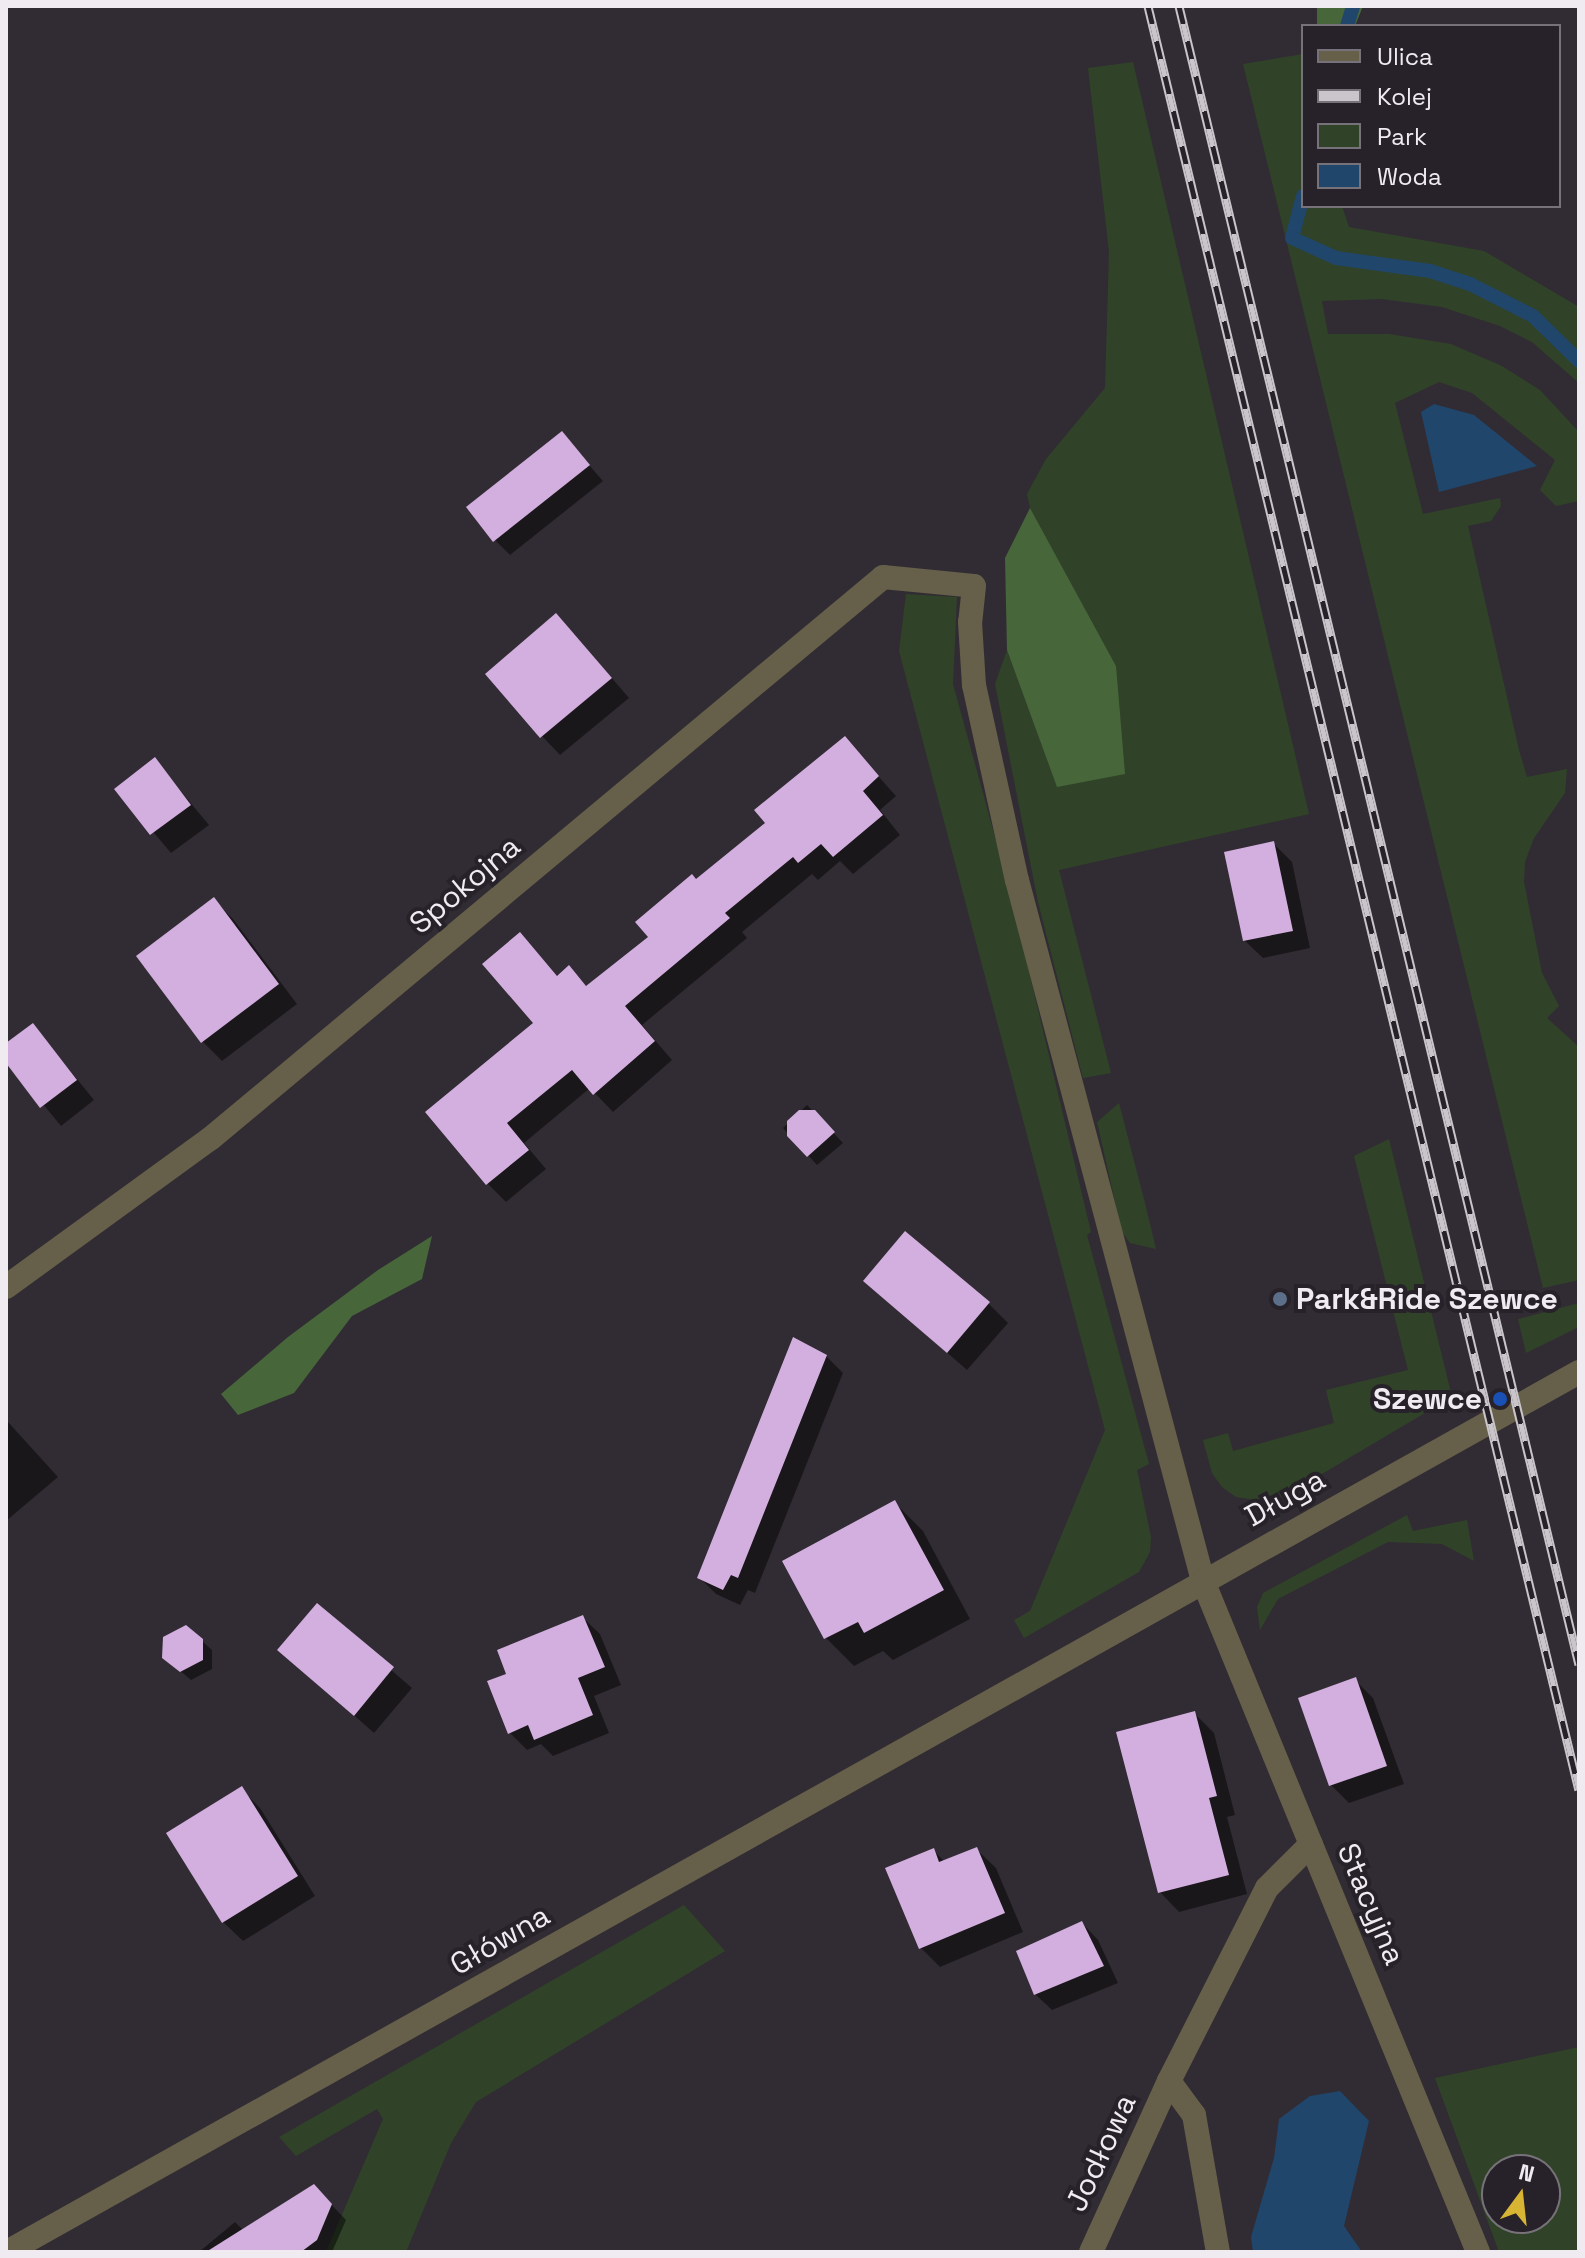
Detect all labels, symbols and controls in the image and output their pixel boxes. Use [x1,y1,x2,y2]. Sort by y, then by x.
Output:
legend [1301,24,1561,208]
text: Ulica [1377,41,1433,72]
text: Kolej [1377,81,1432,112]
text: Park [1377,121,1427,152]
text: Woda [1377,161,1442,192]
street label: Spokojna [402,828,528,942]
place label: Park&Ride Szewce [1296,1281,1558,1317]
marker: Park&Ride Szewce [1271,1290,1289,1308]
place label: Szewce [1373,1381,1482,1417]
marker: Szewce [1489,1388,1511,1410]
street label: Długa [1239,1461,1331,1535]
street label: Stacyjna [1329,1838,1413,1970]
street label: Główna [444,1897,556,1983]
street label: Jodłowa [1058,2089,1144,2217]
north arrow [1481,2154,1561,2234]
text: N [1516,2157,1537,2188]

